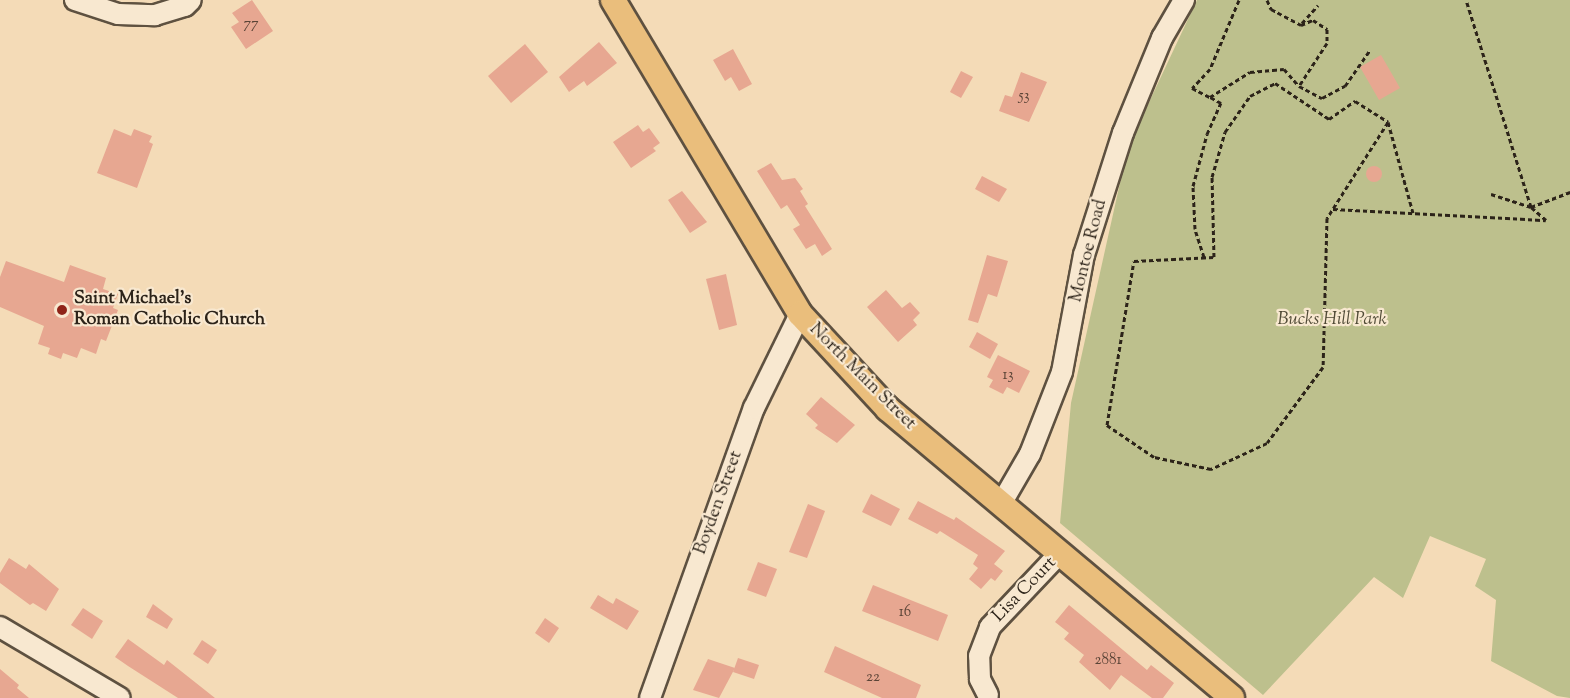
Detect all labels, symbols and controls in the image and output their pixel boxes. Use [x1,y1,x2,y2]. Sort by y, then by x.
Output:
house number: 77 [243,16,259,34]
house number: 53 [1018,88,1030,106]
street label: Montoe Road [1066,197,1112,305]
place label: Saint Michael's Roman Catholic Church [74,289,265,332]
marker: Saint Michael's Roman Catholic Church [55,303,69,317]
park label: Bucks Hill Park [1277,309,1387,331]
street label: North Main Street [804,319,920,435]
house number: 13 [1002,367,1014,385]
street label: Boyden Street [690,448,748,558]
street label: Lisa Court [989,553,1061,627]
house number: 16 [899,604,911,622]
house number: 2881 [1094,652,1122,670]
house number: 22 [866,669,880,687]

